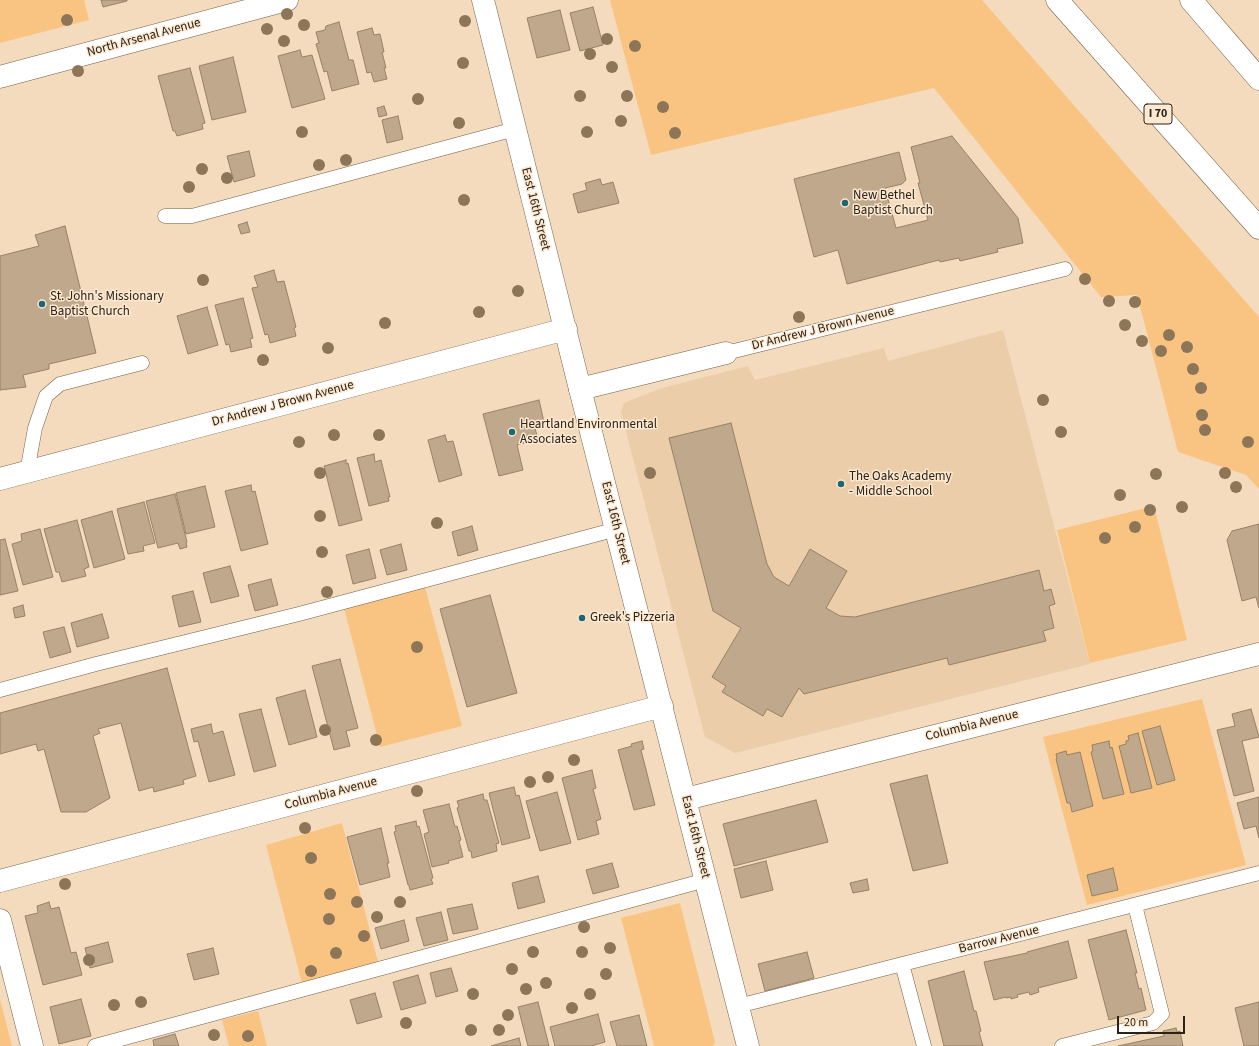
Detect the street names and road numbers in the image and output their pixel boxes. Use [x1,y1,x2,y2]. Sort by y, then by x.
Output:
street label: North Arsenal Avenue [85,15,203,61]
road number: I 70 [1144,104,1172,124]
street label: East 16th Street [517,166,553,252]
street label: Dr Andrew J Brown Avenue [750,304,896,354]
street label: Dr Andrew J Brown Avenue [210,378,356,430]
street label: East 16th Street [597,480,633,566]
street label: Columbia Avenue [924,707,1020,745]
street label: Columbia Avenue [283,774,379,814]
street label: East 16th Street [677,794,713,880]
street label: Barrow Avenue [957,923,1041,957]

